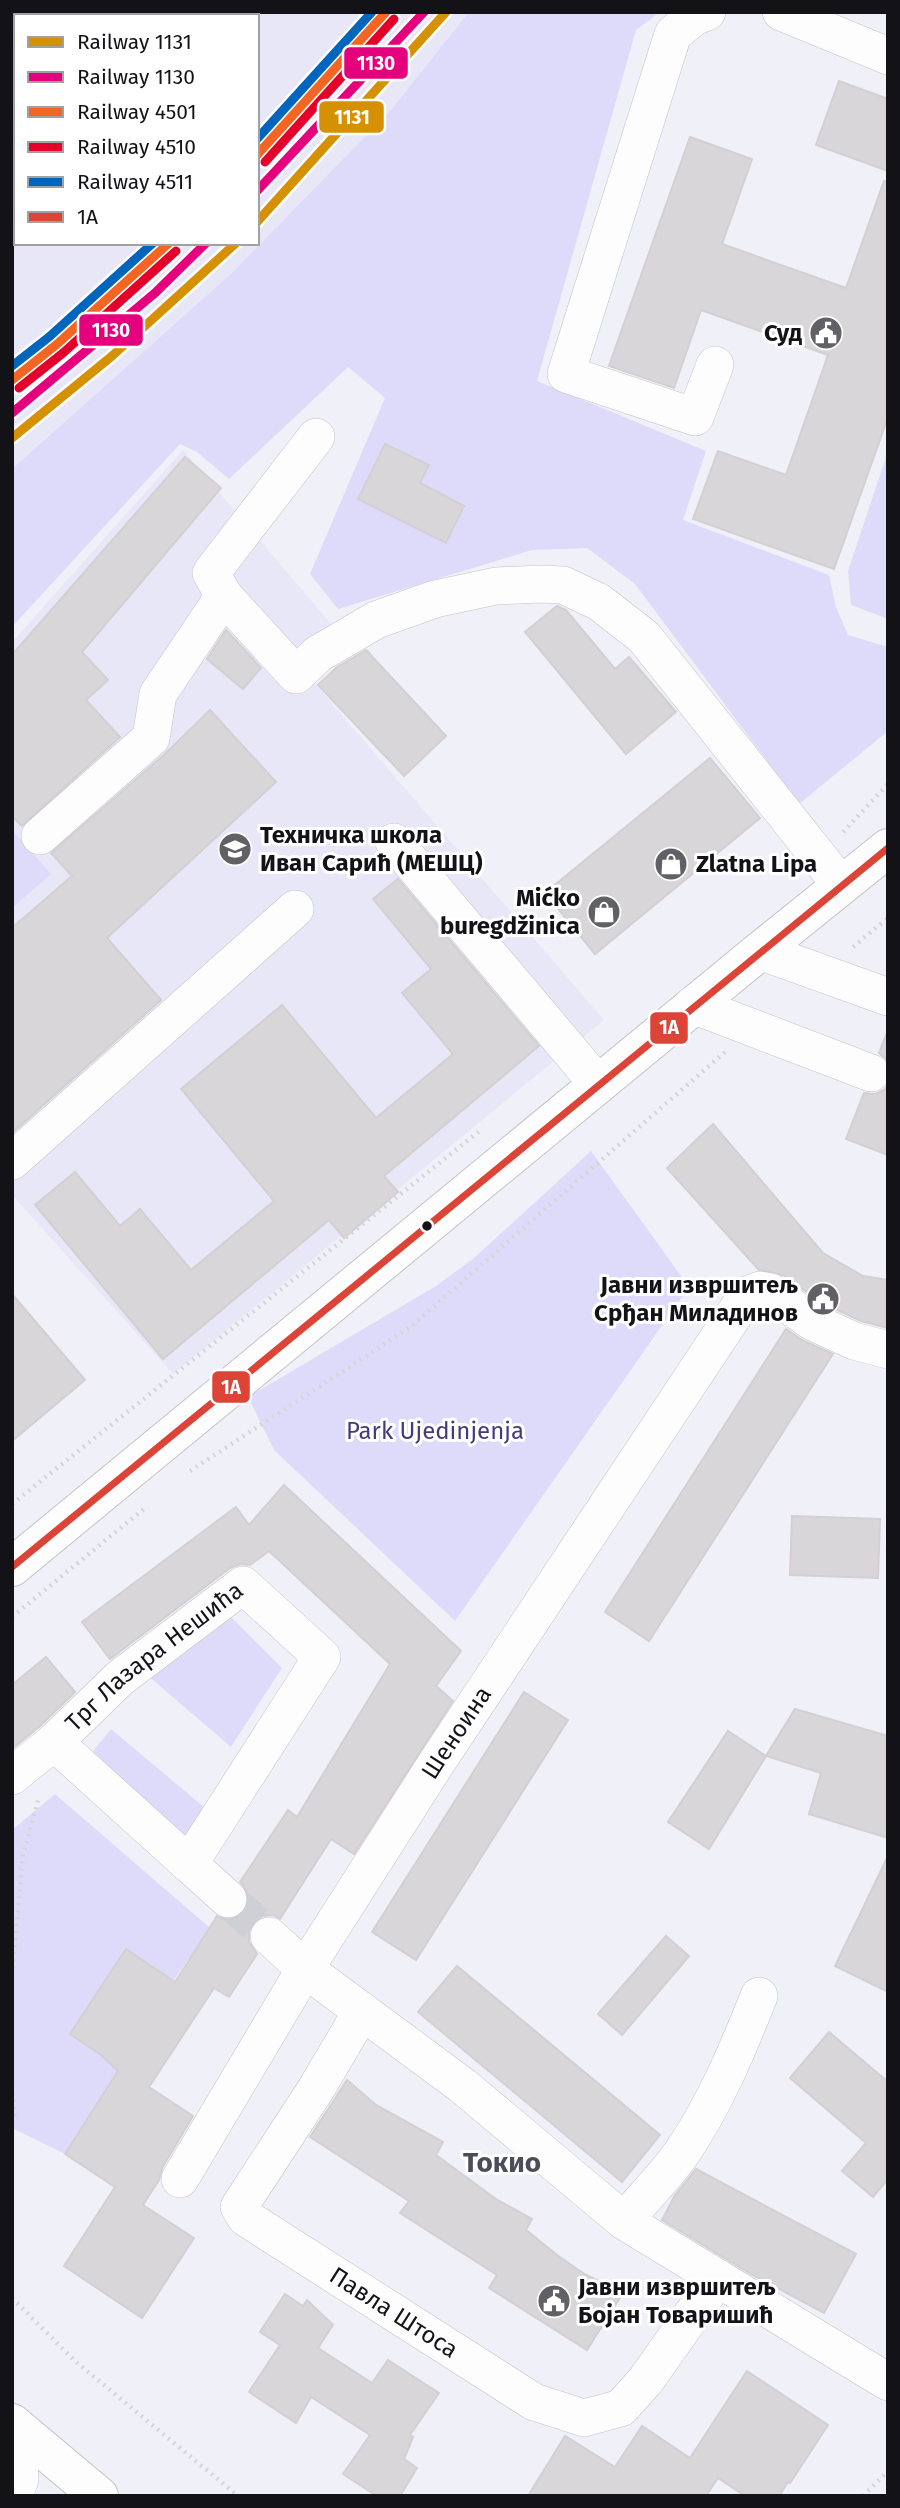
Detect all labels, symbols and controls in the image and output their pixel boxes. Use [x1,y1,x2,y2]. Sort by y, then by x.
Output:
legend [14,14,259,245]
text: Railway 1131 [77,29,192,55]
line badge: 1130 [343,46,409,80]
text: 1130 [357,52,395,75]
text: Railway 1130 [77,64,195,90]
text: Railway 4501 [77,99,197,125]
line badge: 1131 [318,100,385,134]
text: 1131 [334,106,370,129]
text: Railway 4510 [77,134,196,160]
text: Railway 4511 [77,169,193,195]
text: 1A [77,204,98,230]
line badge: 1130 [78,313,144,347]
public building icon: Суд [807,314,845,352]
text: 1130 [92,319,130,342]
place label: Суд [764,319,803,347]
place label: Техничка школа Иван Сарић (МЕШЦ) [260,821,483,877]
school or university icon: Техничка школа Иван Сарић (МЕШЦ) [216,830,254,868]
shop icon: Zlatna Lipa [652,845,690,883]
place label: Zlatna Lipa [696,850,817,878]
place label: Mićko buregdžinica [440,884,580,940]
shop icon: Mićko buregdžinica [585,893,623,931]
line badge: 1A [649,1011,689,1045]
text: 1A [659,1016,680,1039]
unlabelled marker [420,1219,434,1233]
place label: Јавни извршитељ Срђан Миладинов [594,1271,798,1327]
public building icon: Јавни извршитељ Срђан Миладинов [804,1280,842,1318]
line badge: 1A [211,1370,251,1404]
text: 1A [221,1376,242,1399]
park label: Park Ujedinjenja [346,1417,524,1445]
street label: Трг Лазара Нешића [60,1576,248,1737]
street label: Шеноина [416,1681,497,1784]
district label: Токио [463,2146,541,2179]
street label: Павла Штоса [325,2261,463,2364]
place label: Јавни извршитељ Бојан Товаришић [577,2273,776,2329]
public building icon: Јавни извршитељ Бојан Товаришић [535,2282,573,2320]

